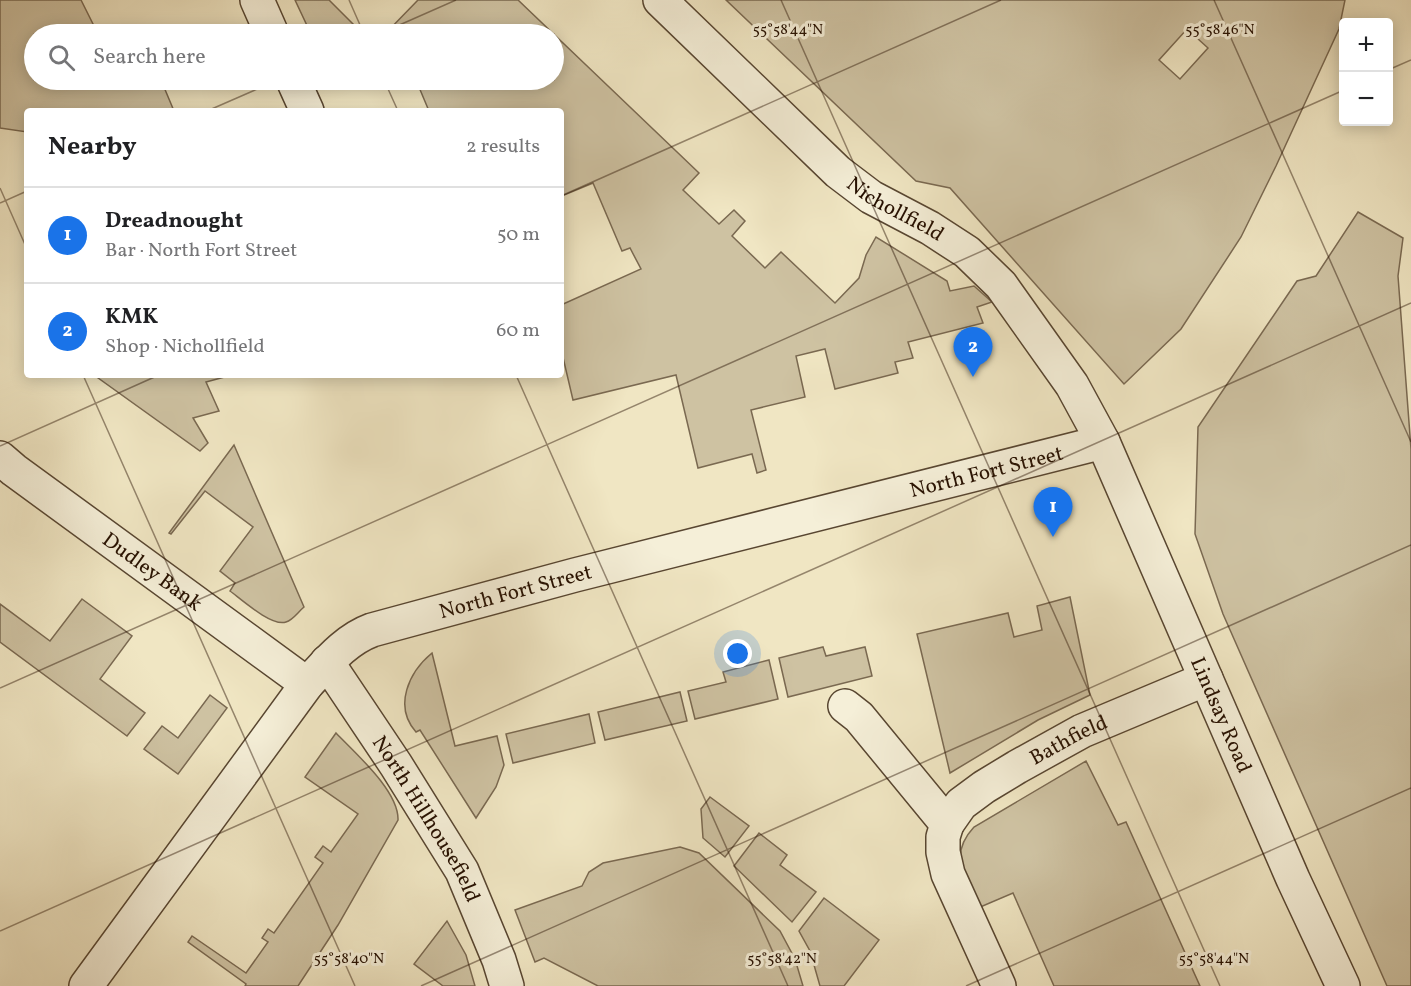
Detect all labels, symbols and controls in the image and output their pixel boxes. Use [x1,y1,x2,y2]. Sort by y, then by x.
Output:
map controls [1339,18,1393,126]
button: + [1339,18,1393,72]
text: 55°58'44"N [753,20,823,41]
text: 55°58'46"N [1185,20,1255,41]
search box [24,24,564,90]
icon: search [45,41,78,74]
text: Search here [93,42,206,73]
button: − [1339,72,1393,126]
text: Nearby [48,129,137,165]
text: 2 results [466,133,540,161]
street label: Nichollfield [840,170,949,249]
text: Dreadnought [105,206,243,237]
text: 1 [63,221,72,249]
text: 50 m [497,221,540,249]
text: Bar · North Fort Street [105,237,297,265]
text: KMK [105,302,158,333]
text: 2 [62,317,73,345]
text: 60 m [496,317,540,345]
pin: 2 [954,328,992,377]
text: Shop · Nichollfield [105,333,265,361]
street label: North Fort Street [907,440,1066,506]
pin: 1 [1034,488,1072,537]
street label: Dudley Bank [96,526,208,619]
street label: North Fort Street [436,558,595,627]
your location [723,639,752,668]
street label: Lindsay Road [1182,653,1258,778]
street label: Bathfield [1025,709,1112,773]
street label: North Hillhousefield [364,730,486,907]
text: 55°58'40"N [314,949,384,970]
text: 55°58'42"N [747,949,817,970]
text: 55°58'44"N [1179,949,1249,970]

